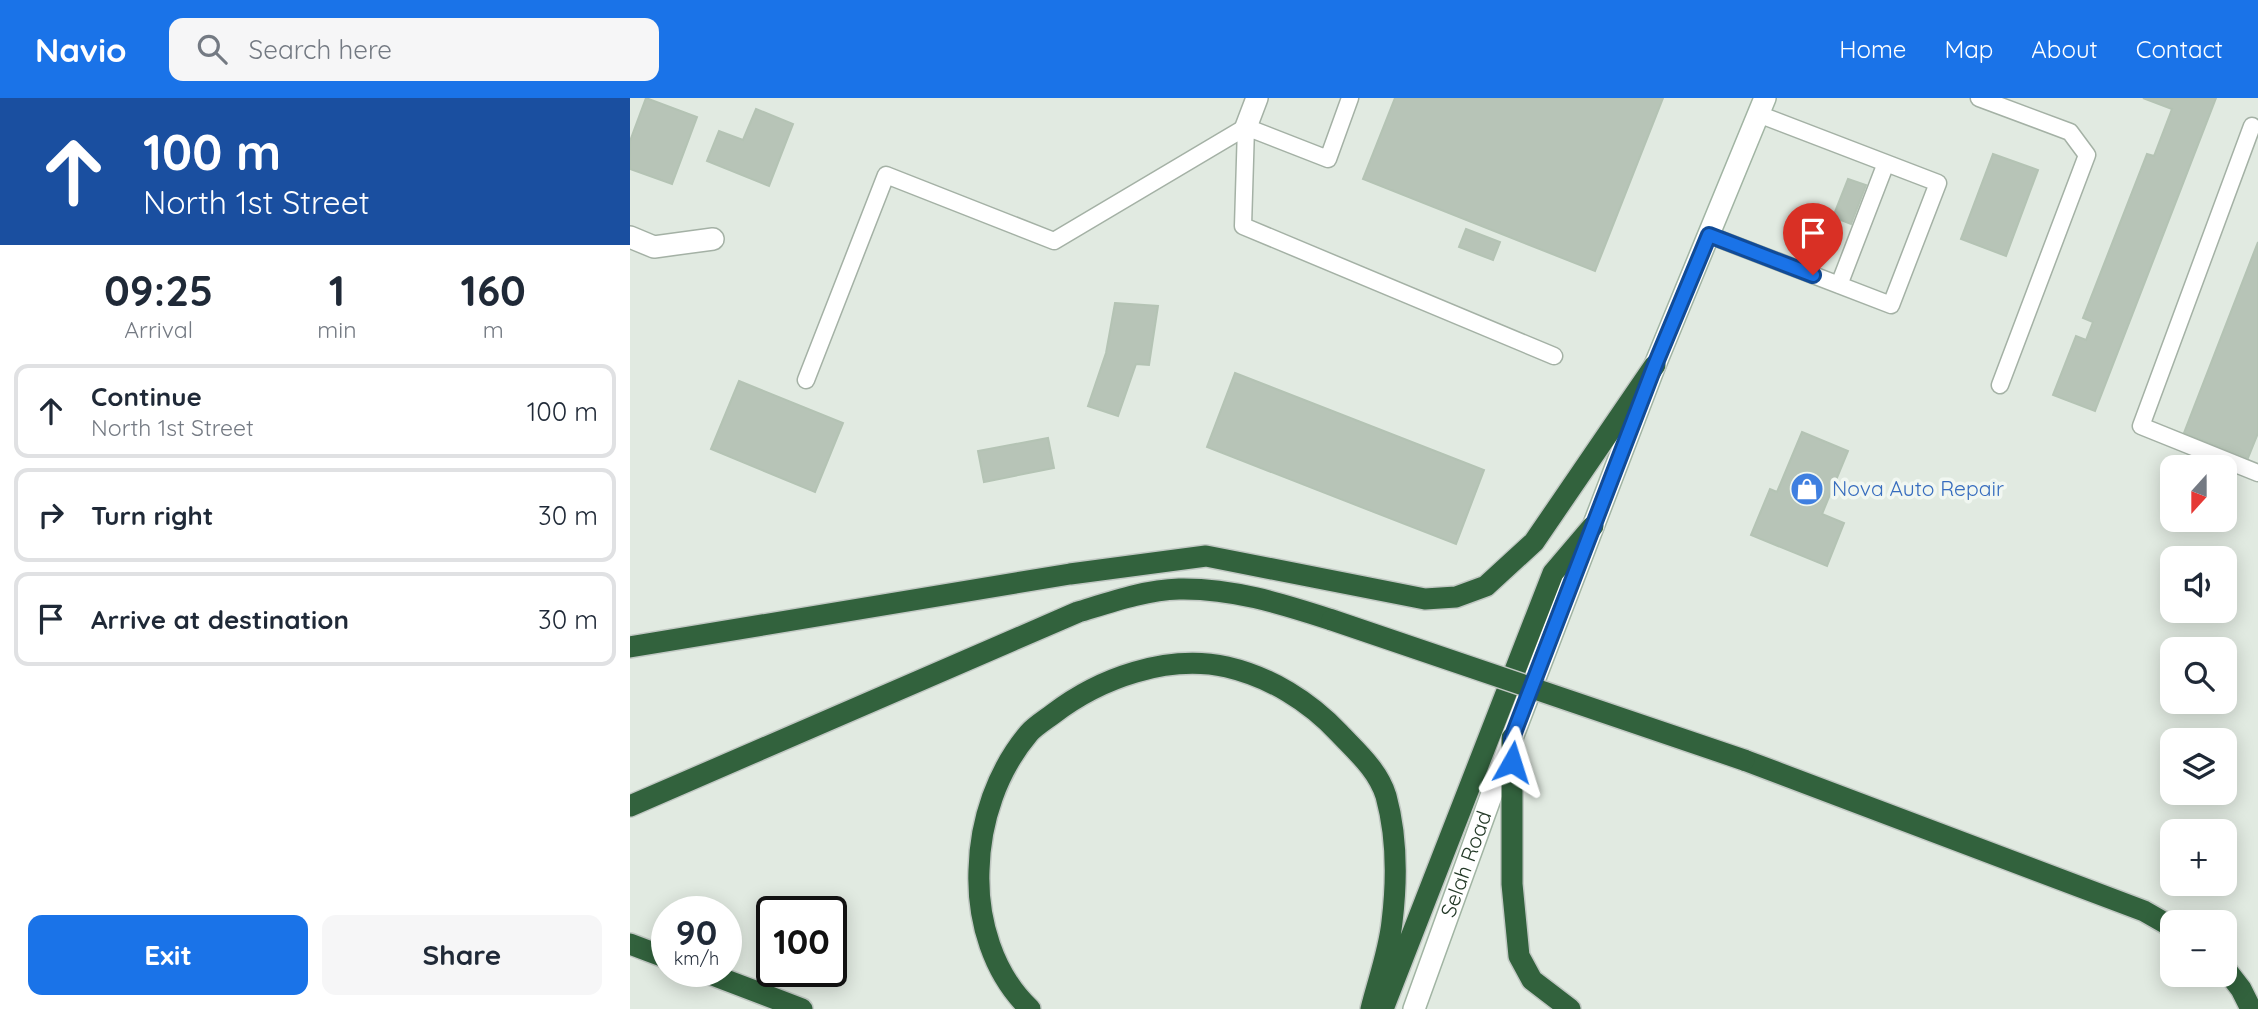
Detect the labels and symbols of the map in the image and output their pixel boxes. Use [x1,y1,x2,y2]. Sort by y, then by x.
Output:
pin [1783,203,1843,275]
north arrow [2160,455,2236,532]
shop icon: Nova Auto Repair [1788,470,1826,508]
place label: Nova Auto Repair [1832,475,2004,501]
position arrow [1475,725,1549,799]
street label: Selah Road [1434,807,1497,920]
speed limit sign: 100 [756,896,847,987]

